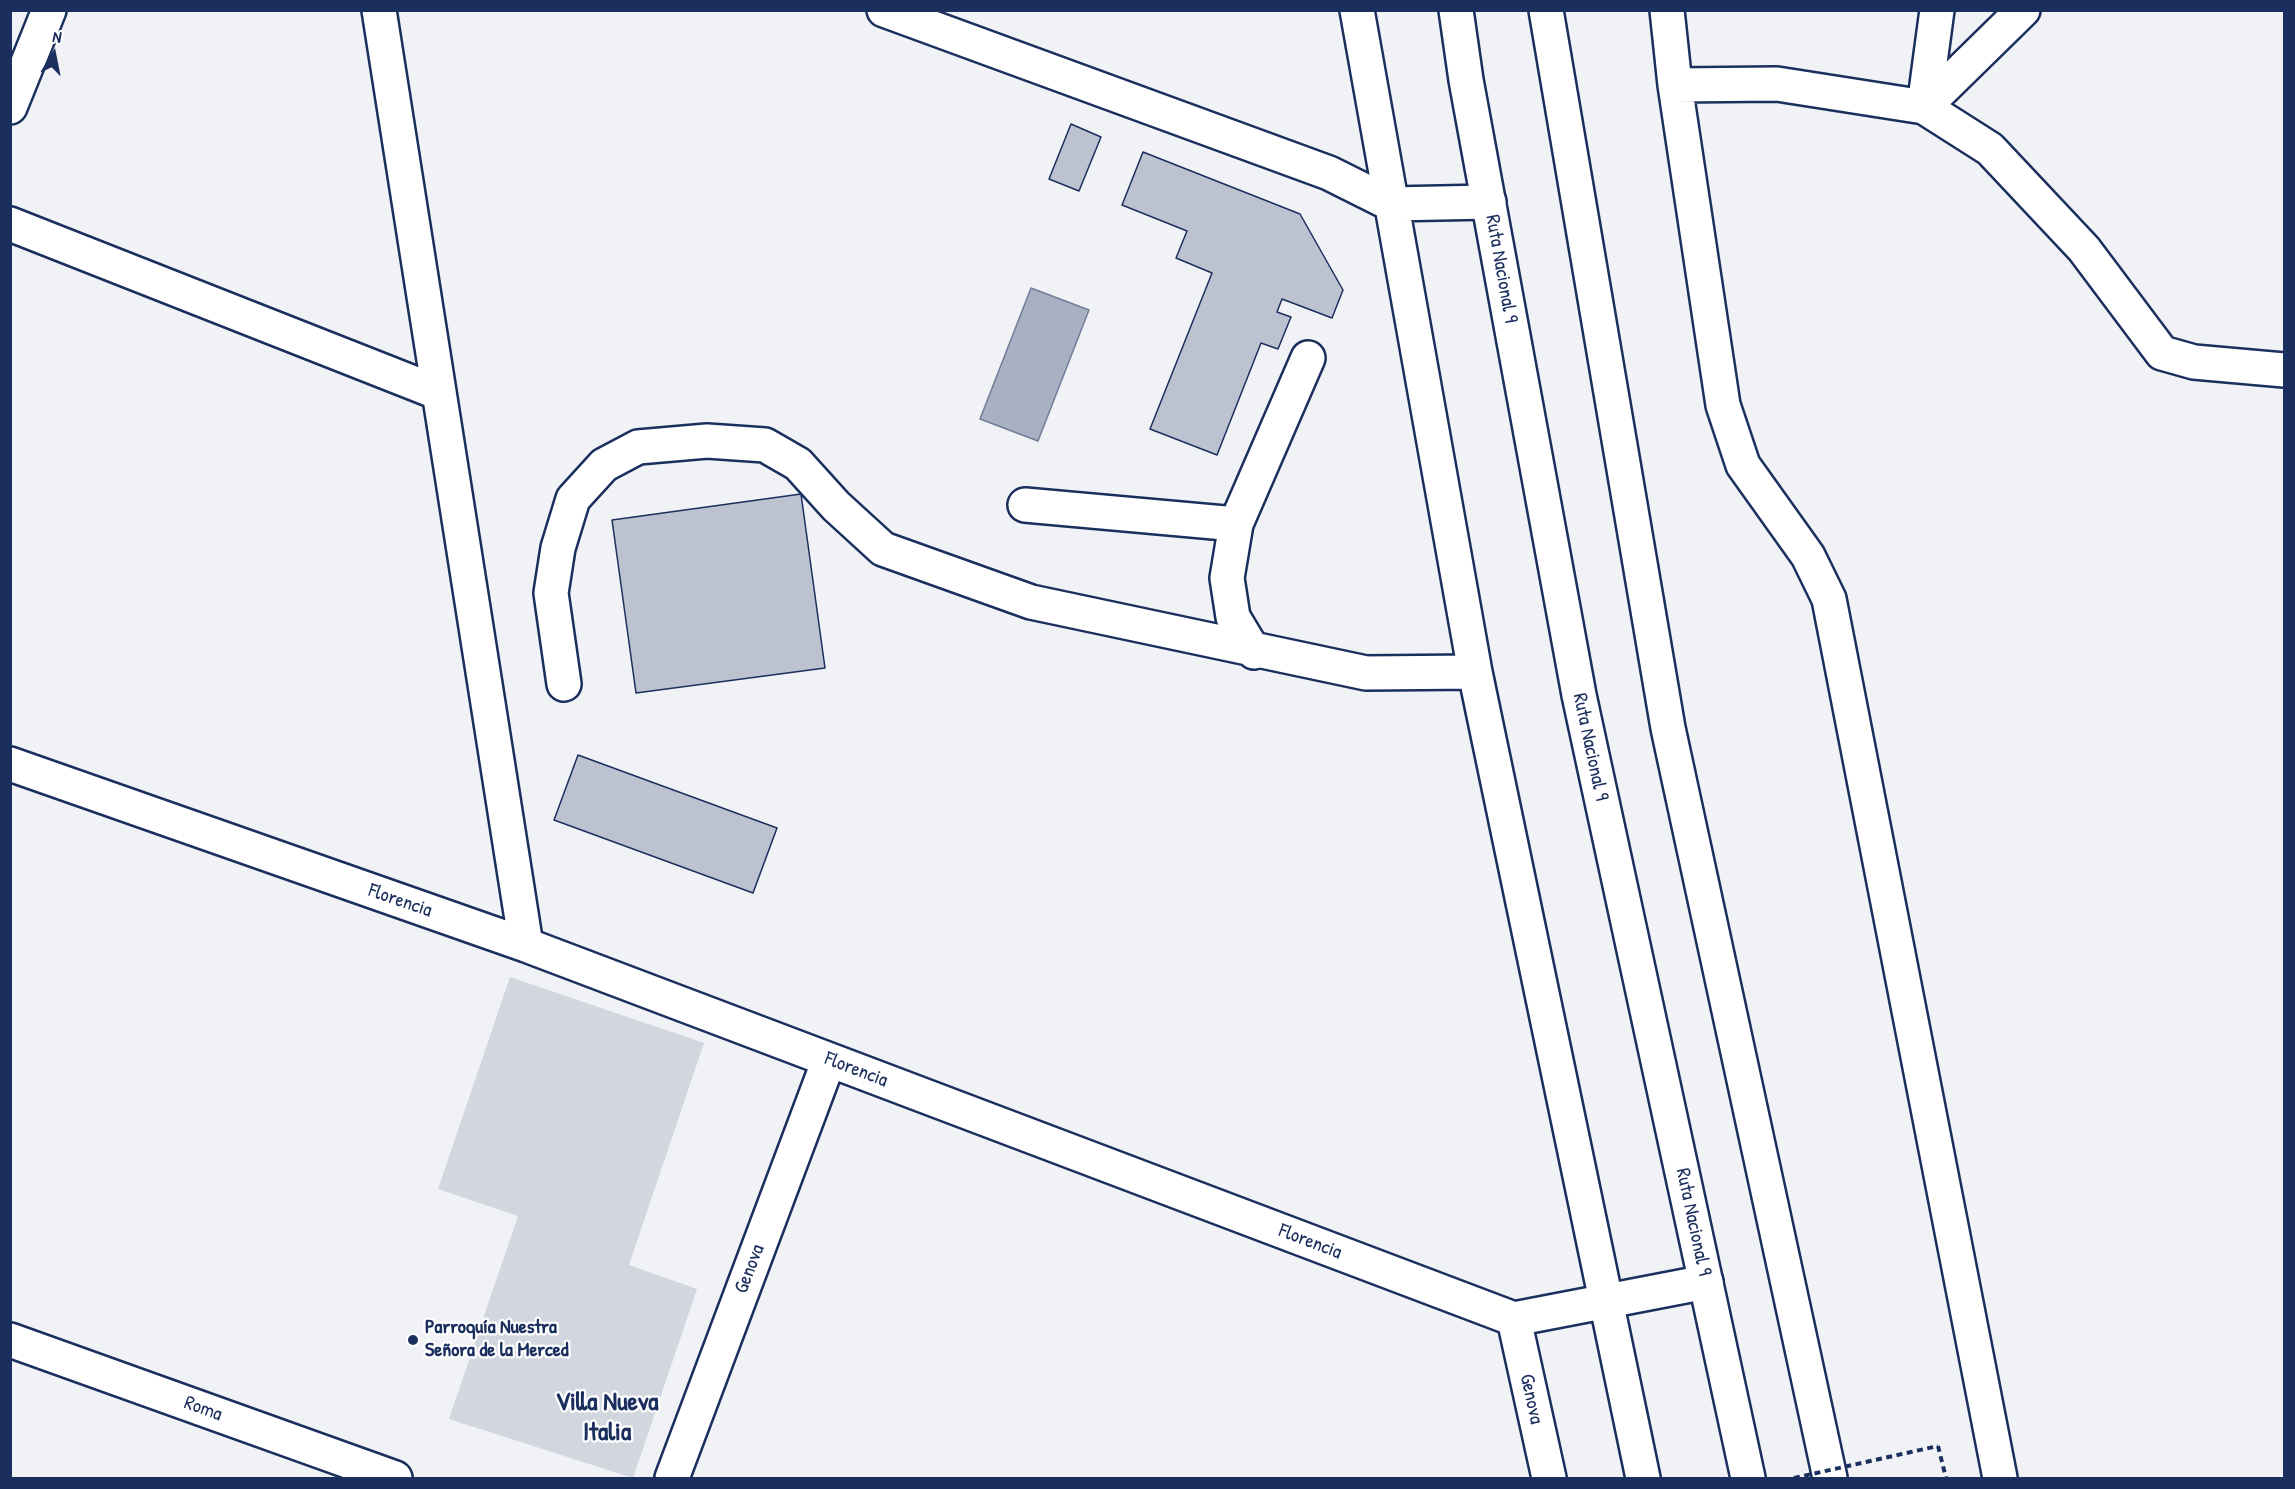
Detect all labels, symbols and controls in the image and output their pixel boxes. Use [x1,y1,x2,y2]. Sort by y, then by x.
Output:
north arrow [24,24,84,84]
text: N [51,25,63,48]
street label: Ruta Nacional 9 [1480,213,1522,325]
street label: Ruta Nacional 9 [1567,691,1613,803]
street label: Florencia [365,879,435,923]
street label: Florencia [821,1047,891,1093]
street label: Ruta Nacional 9 [1670,1166,1716,1278]
street label: Florencia [1275,1219,1345,1265]
street label: Genova [730,1241,770,1297]
place label: Parroquía Nuestra Señora de la Merced [425,1316,569,1363]
marker: Parroquía Nuestra Señora de la Merced [406,1333,420,1347]
street label: Genova [1514,1372,1548,1426]
district label: Villa Nueva Italia [556,1387,658,1448]
street label: Roma [181,1391,225,1427]

